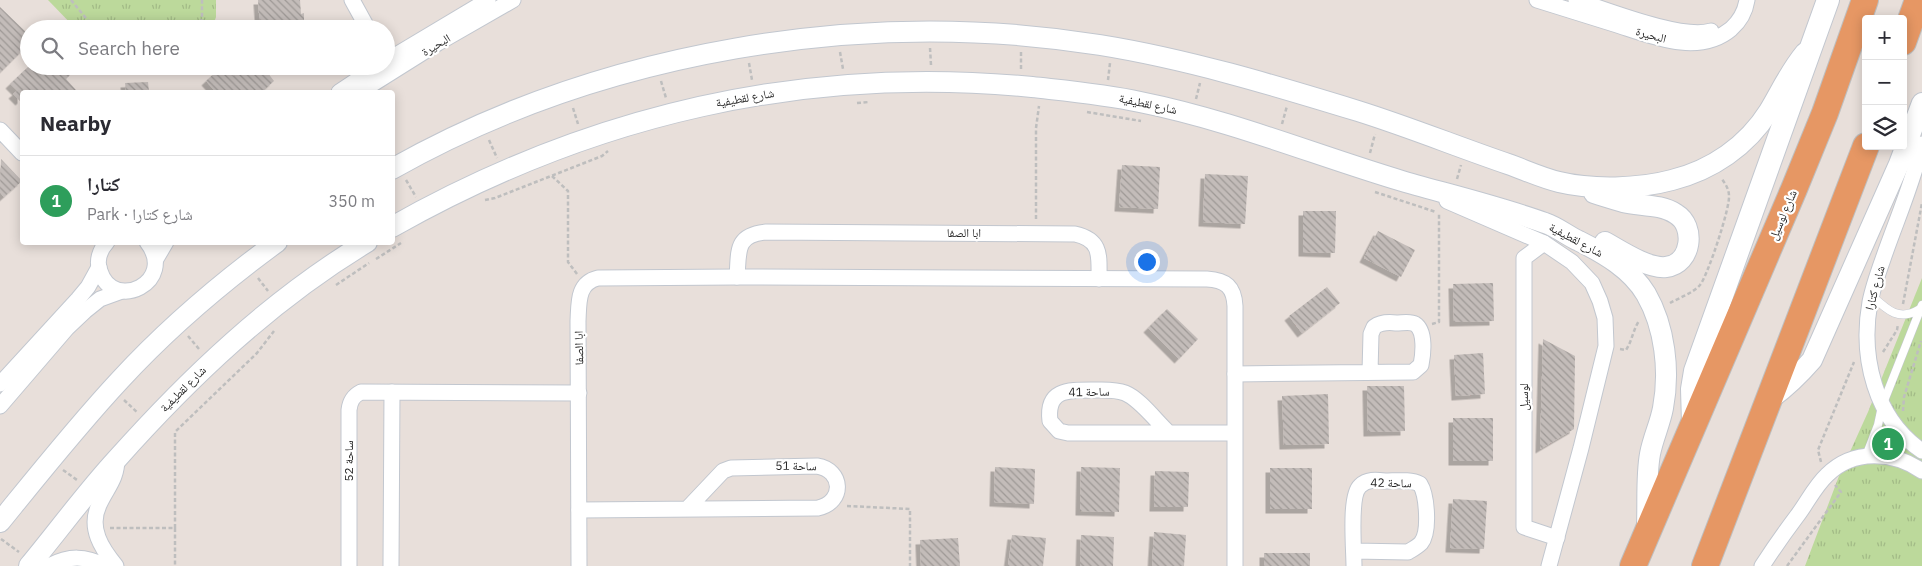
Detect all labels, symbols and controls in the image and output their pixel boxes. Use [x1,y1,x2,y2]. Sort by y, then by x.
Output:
map controls [1862,15,1907,150]
button: + [1862,15,1907,60]
search box [20,20,395,75]
street label: البحيرة [1634,23,1668,46]
street label: البحيرة [419,30,453,59]
icon: search [38,34,66,62]
text: Search here [78,36,180,60]
button: − [1862,60,1907,105]
street label: شارع لقطيفية [715,85,776,111]
street label: شارع لقطيفية [1117,90,1179,118]
button: layers [1862,105,1907,150]
text: Nearby [40,109,111,137]
text: كتارا [87,172,120,196]
street label: شارع لوسيل [1765,187,1801,243]
text: 1 [51,191,61,211]
text: 350 m [328,191,375,211]
text: Park · شارع كتارا [87,204,193,224]
street label: شارع لقطيفية [1546,219,1606,261]
street label: ابا الصفا [947,225,981,240]
your location [1134,249,1160,275]
street label: شارع كتارا [1861,264,1889,312]
street label: ابا الصفا [571,331,587,365]
street label: شارع لقطيفية [156,362,210,416]
street label: لوسيل [1516,383,1531,411]
street label: ساحة 41 [1068,384,1110,399]
pin: 1 [1872,425,1904,463]
street label: ساحة 52 [341,440,356,482]
street label: ساحة 51 [775,458,817,473]
street label: ساحة 42 [1370,475,1412,490]

